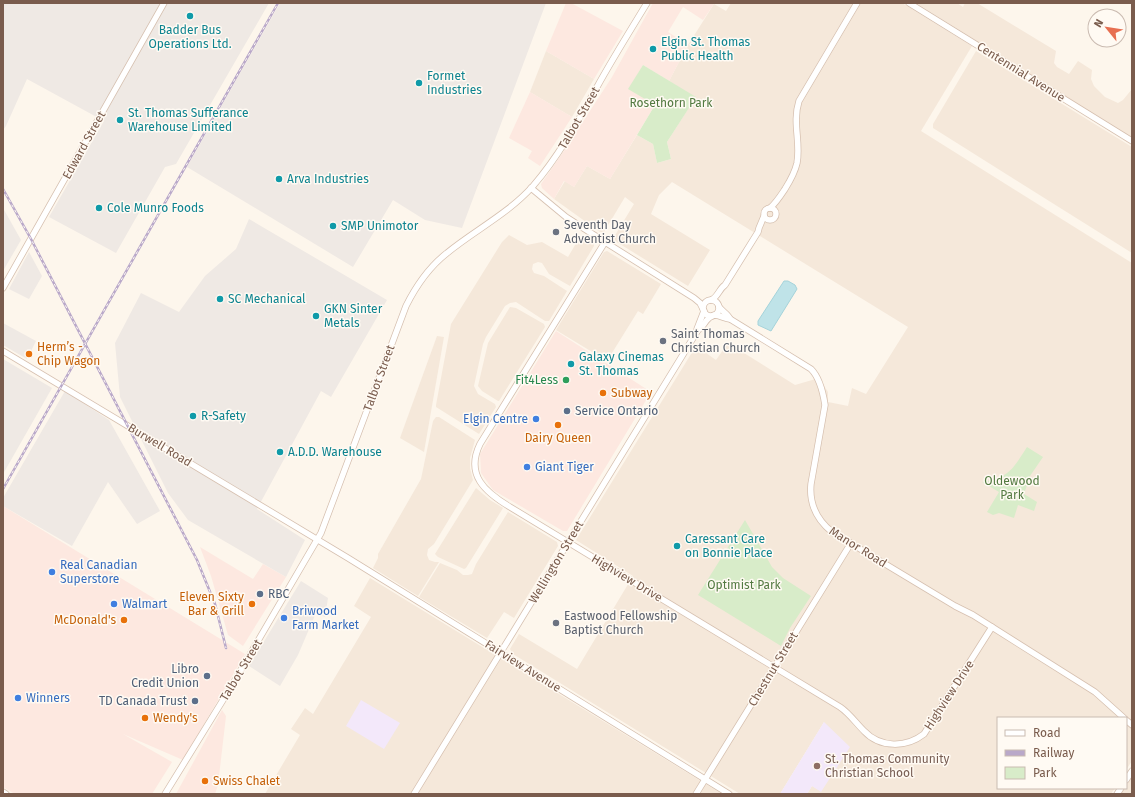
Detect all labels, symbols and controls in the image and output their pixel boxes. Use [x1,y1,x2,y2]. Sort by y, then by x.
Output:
north arrow [1087,8,1127,48]
marker: Badder Bus Operations Ltd. [185,11,195,21]
text: N [1091,17,1106,30]
place label: Badder Bus Operations Ltd. [148,23,232,51]
place label: Elgin St. Thomas Public Health [661,35,751,63]
street label: Centennial Avenue [974,39,1068,105]
marker: Elgin St. Thomas Public Health [648,44,658,54]
place label: Formet Industries [427,69,482,97]
marker: Formet Industries [414,78,424,88]
street label: Talbot Street [556,84,603,152]
park label: Rosethorn Park [629,96,713,110]
place label: St. Thomas Sufferance Warehouse Limited [128,106,249,134]
street label: Edward Street [60,108,109,181]
marker: St. Thomas Sufferance Warehouse Limited [115,115,125,125]
place label: Arva Industries [287,172,369,186]
marker: Arva Industries [274,174,284,184]
place label: Cole Munro Foods [107,201,204,215]
marker: Cole Munro Foods [94,203,104,213]
place label: Seventh Day Adventist Church [564,218,656,246]
place label: SMP Unimotor [341,219,419,233]
marker: SMP Unimotor [328,221,338,231]
marker: Seventh Day Adventist Church [551,227,561,237]
place label: SC Mechanical [228,292,306,306]
marker: SC Mechanical [215,294,225,304]
place label: GKN Sinter Metals [324,302,383,330]
marker: GKN Sinter Metals [311,311,321,321]
place label: Saint Thomas Christian Church [671,327,760,355]
marker: Saint Thomas Christian Church [658,336,668,346]
place label: Herm’s - Chip Wagon [37,340,100,368]
street label: Talbot Street [360,342,398,413]
marker: Herm’s - Chip Wagon [24,349,34,359]
place label: Galaxy Cinemas St. Thomas [579,350,664,378]
marker: Galaxy Cinemas St. Thomas [566,359,576,369]
place label: Fit4Less [515,373,558,387]
marker: Fit4Less [561,375,571,385]
place label: Subway [611,386,652,400]
marker: Subway [598,388,608,398]
place label: Service Ontario [575,404,658,418]
marker: Service Ontario [562,406,572,416]
place label: R-Safety [201,409,246,423]
marker: R-Safety [188,411,198,421]
place label: Elgin Centre [463,412,528,426]
marker: Elgin Centre [531,414,541,424]
street label: Burwell Road [126,420,194,470]
marker: Dairy Queen [553,420,563,430]
place label: Dairy Queen [525,431,591,445]
place label: A.D.D. Warehouse [288,445,382,459]
marker: A.D.D. Warehouse [275,447,285,457]
place label: Giant Tiger [535,460,594,474]
marker: Giant Tiger [522,462,532,472]
park label: Oldewood Park [984,474,1040,502]
street label: Wellington Street [526,518,587,606]
street label: Manor Road [827,524,889,570]
place label: Caressant Care on Bonnie Place [685,532,773,560]
marker: Caressant Care on Bonnie Place [672,541,682,551]
street label: Highview Drive [589,551,665,605]
place label: Real Canadian Superstore [60,558,137,586]
marker: Real Canadian Superstore [47,567,57,577]
park label: Optimist Park [707,578,782,592]
place label: RBC [268,587,290,601]
marker: RBC [255,589,265,599]
place label: Eleven Sixty Bar & Grill [179,590,244,618]
place label: Walmart [122,597,168,611]
marker: Walmart [109,599,119,609]
marker: Eleven Sixty Bar & Grill [247,599,257,609]
place label: Briwood Farm Market [292,604,360,632]
place label: Eastwood Fellowship Baptist Church [564,609,677,637]
place label: McDonald's [54,613,116,627]
marker: Briwood Farm Market [279,613,289,623]
marker: McDonald's [119,615,129,625]
marker: Eastwood Fellowship Baptist Church [551,618,561,628]
street label: Chestnut Street [745,629,801,709]
street label: Talbot Street [217,636,265,703]
street label: Fairview Avenue [482,637,564,695]
street label: Highview Drive [921,657,977,733]
place label: Libro Credit Union [131,662,199,690]
marker: Libro Credit Union [202,671,212,681]
place label: Winners [26,691,70,705]
marker: Winners [13,693,23,703]
place label: TD Canada Trust [99,694,188,708]
marker: TD Canada Trust [190,696,200,706]
place label: Wendy's [153,711,198,725]
marker: Wendy's [140,713,150,723]
legend [997,717,1127,789]
text: Road [1033,726,1061,740]
text: Railway [1033,746,1074,760]
place label: St. Thomas Community Christian School [825,752,949,780]
marker: St. Thomas Community Christian School [812,761,822,771]
text: Park [1033,766,1057,780]
place label: Swiss Chalet [213,774,281,788]
marker: Swiss Chalet [200,776,210,786]

